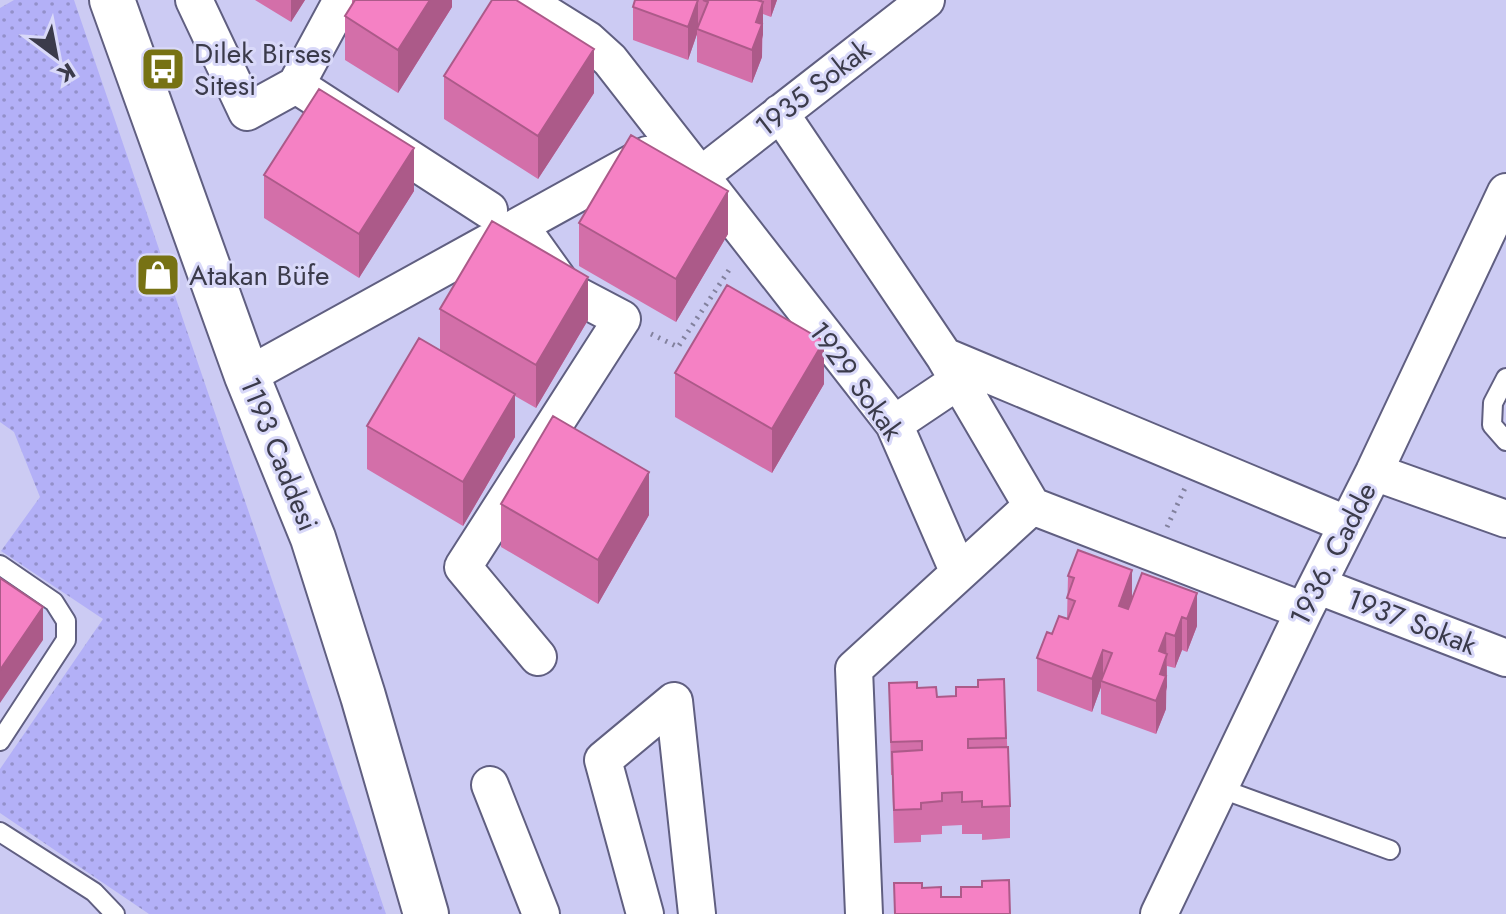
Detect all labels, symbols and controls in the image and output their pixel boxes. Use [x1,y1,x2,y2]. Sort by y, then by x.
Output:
north arrow [16,16,96,96]
street label: 1935 Sokak [746,29,880,146]
place label: Dilek Birses Sitesi [194,33,331,106]
bus stop icon: Dilek Birses Sitesi [139,45,187,93]
text: K [51,55,82,91]
shop icon: Atakan Büfe [134,251,182,299]
place label: Atakan Büfe [189,255,329,296]
street label: 1929 Sokak [799,313,914,449]
street label: 1193 Caddesi [230,371,328,537]
street label: 1936. Cadde [1279,475,1387,633]
street label: 1937 Sokak [1341,579,1483,666]

